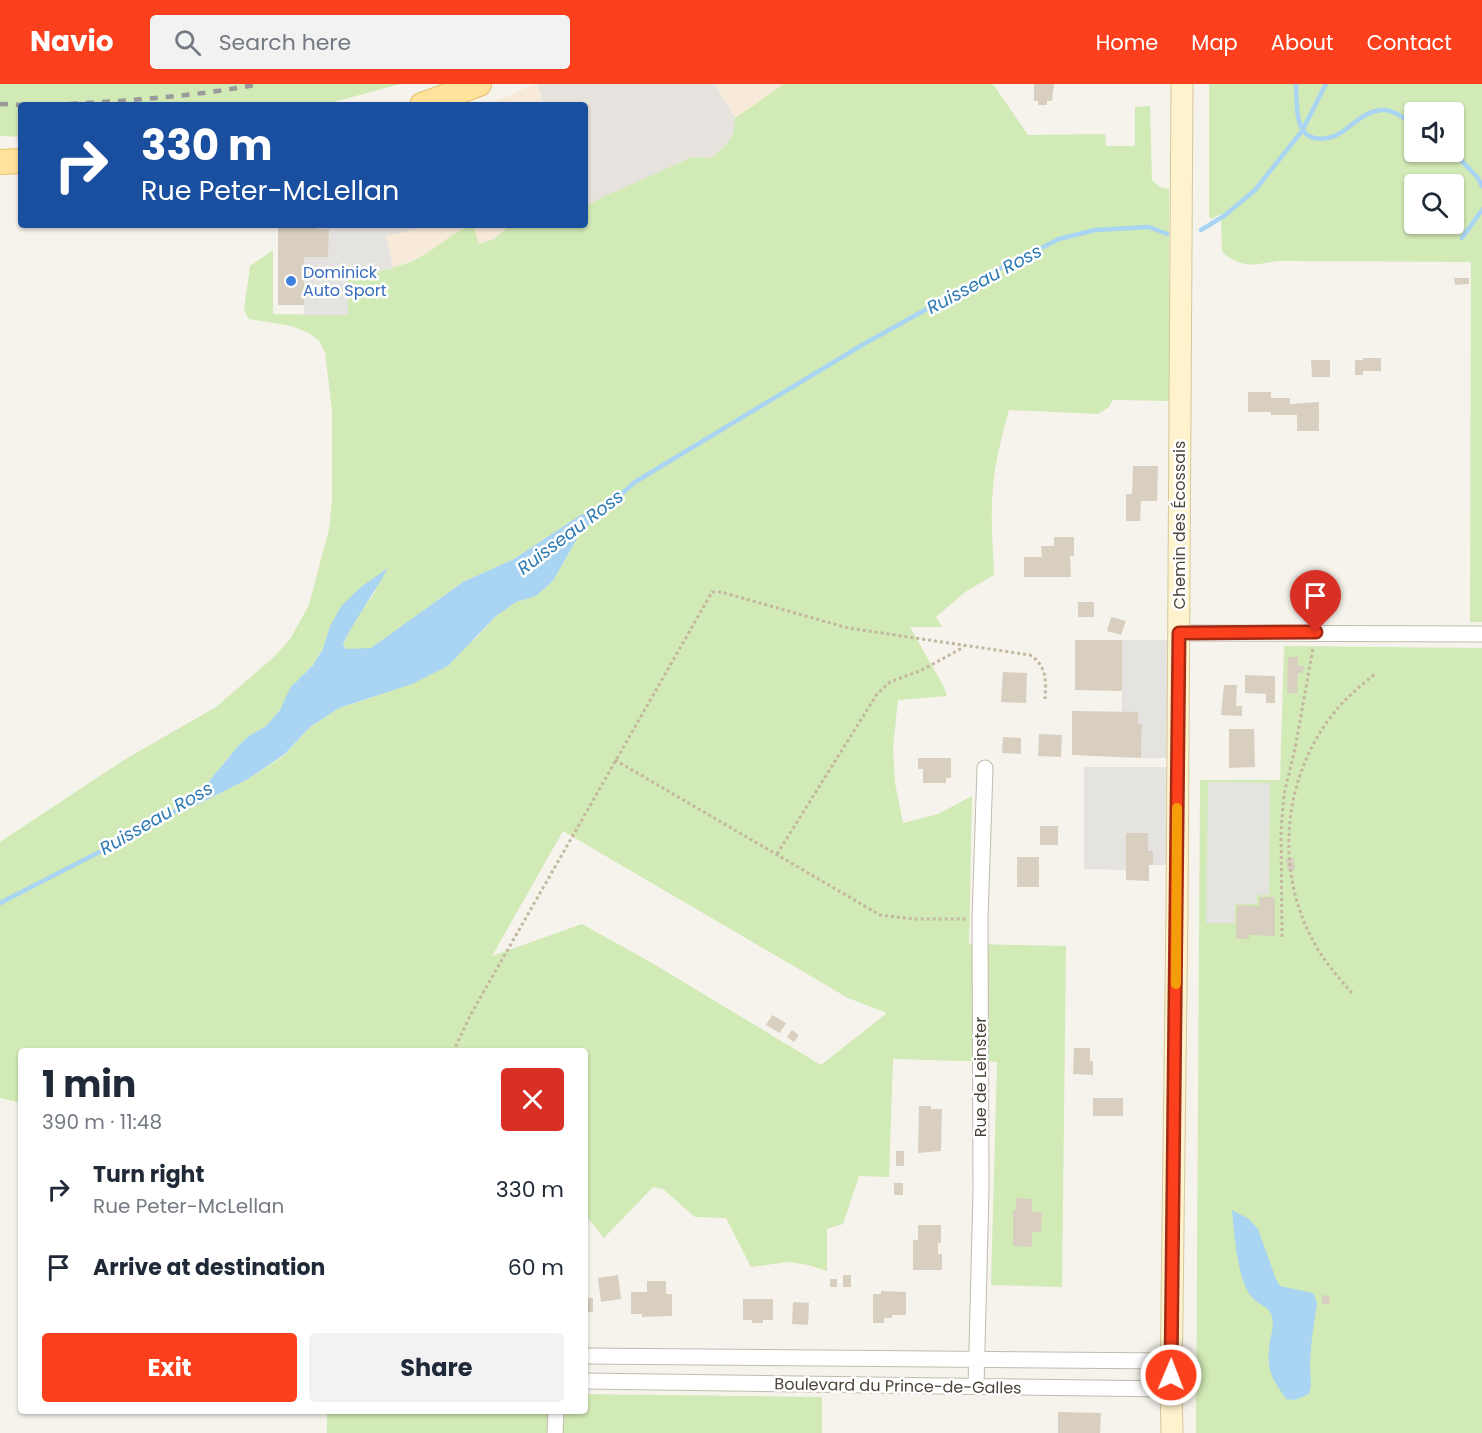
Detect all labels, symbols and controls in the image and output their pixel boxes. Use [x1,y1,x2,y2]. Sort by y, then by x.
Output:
search box [150,15,570,69]
text: Navio [30,22,114,61]
icon: search [171,26,204,59]
text: Search here [219,27,351,58]
text: Home [1096,28,1158,57]
text: Map [1191,28,1238,57]
text: About [1271,28,1334,57]
text: Contact [1367,28,1452,57]
map controls [1404,102,1464,234]
button: sound [1404,102,1464,162]
text: 330 m [141,116,273,175]
icon: right [42,126,120,204]
text: Rue Peter-McLellan [141,172,399,209]
button: search [1404,174,1464,234]
water label: Ruisseau Ross [922,238,1046,320]
place label: Dominick Auto Sport [303,261,387,302]
marker: Dominick Auto Sport [284,274,298,288]
street label: Chemin des Écossais [1168,441,1191,609]
water label: Ruisseau Ross [512,484,628,580]
pin [1290,570,1341,632]
icon: arrive [1299,579,1332,612]
water label: Ruisseau Ross [95,775,217,861]
street label: Rue de Leinster [969,1017,992,1137]
text: 1 min [42,1059,136,1110]
button: close [501,1068,564,1131]
text: 390 m · 11:48 [42,1108,162,1136]
text: Turn right [93,1159,204,1190]
icon: right [42,1173,75,1206]
text: 330 m [496,1174,564,1205]
text: Rue Peter-McLellan [93,1192,284,1220]
icon: arrive [42,1251,75,1284]
text: Arrive at destination [93,1252,325,1283]
text: 60 m [508,1252,564,1283]
button: Exit [42,1333,297,1402]
button: Share [309,1333,564,1402]
position arrow [1139,1343,1203,1407]
street label: Boulevard du Prince-de-Galles [774,1372,1022,1400]

